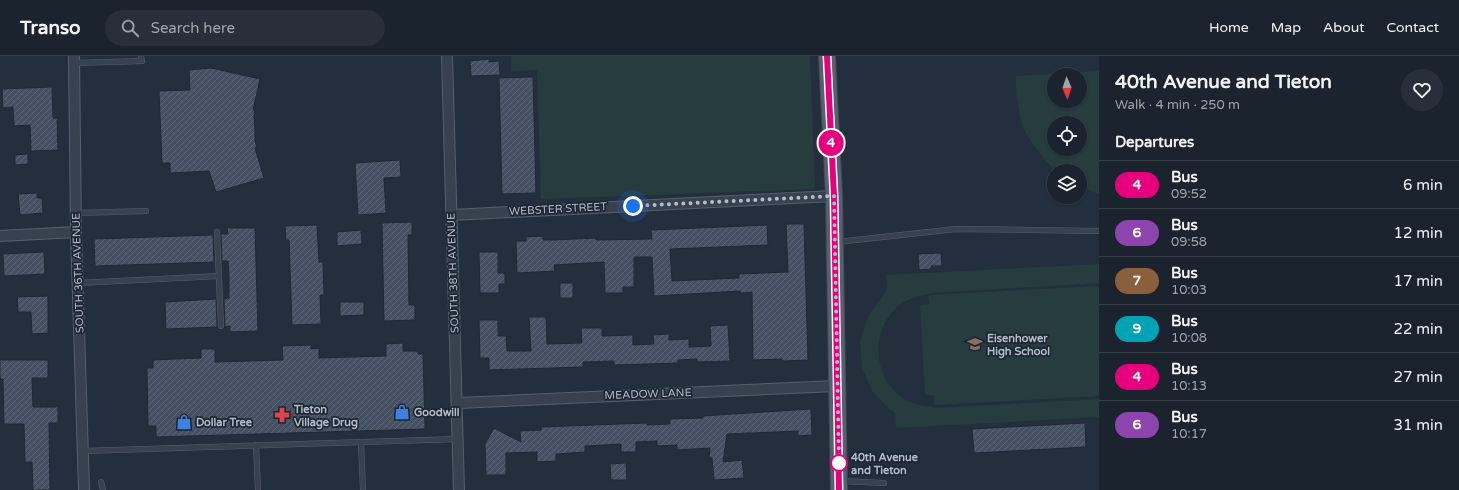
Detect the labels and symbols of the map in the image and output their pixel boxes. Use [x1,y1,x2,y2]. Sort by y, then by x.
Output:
north arrow [1047,68,1087,108]
line badge: 4 [818,130,844,156]
your location [623,196,643,216]
street label: WEBSTER STREET [509,200,608,218]
street label: SOUTH 36TH AVENUE [69,213,87,333]
street label: SOUTH 38TH AVENUE [444,213,462,333]
place label: Eisenhower High School [987,332,1050,359]
school or university icon: Eisenhower High School [966,335,984,353]
street label: MEADOW LANE [604,386,692,402]
place label: Tieton Village Drug [293,403,358,430]
shop icon: Goodwill [393,403,411,421]
pharmacy icon: Tieton Village Drug [273,406,291,424]
place label: Goodwill [414,406,460,419]
shop icon: Dollar Tree [175,413,193,431]
place label: Dollar Tree [196,416,253,429]
place label: 40th Avenue and Tieton [851,451,919,477]
marker: 40th Avenue and Tieton [830,454,848,472]

